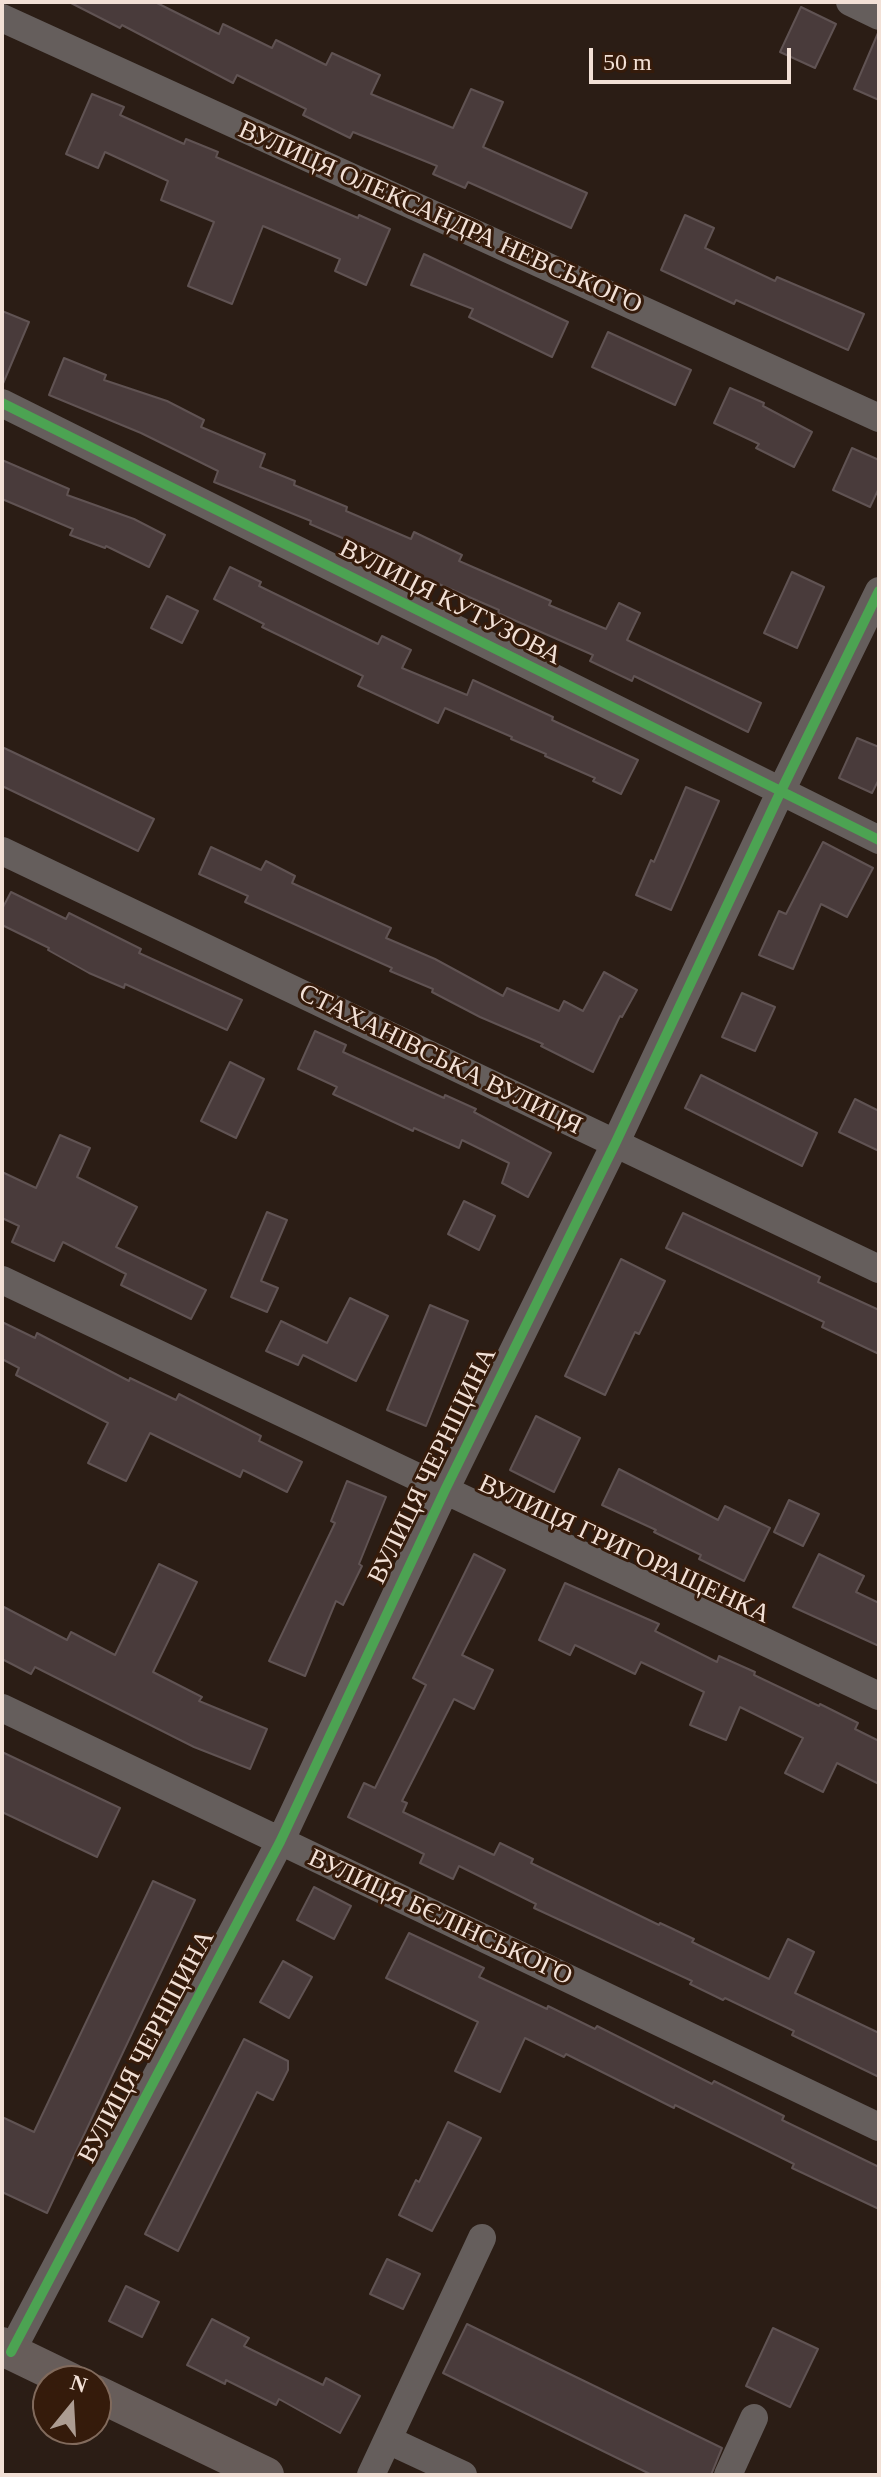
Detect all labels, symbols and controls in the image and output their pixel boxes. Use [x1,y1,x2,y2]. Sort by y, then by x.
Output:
scale bar [593,32,795,82]
text: 50 m [603,49,652,75]
street label: ВУЛИЦЯ ОЛЕКСАНДРА НЕВСЬКОГО [234,115,646,321]
street label: ВУЛИЦЯ КУТУЗОВА [334,533,566,673]
street label: СТАХАНІВСЬКА ВУЛИЦЯ [293,978,587,1142]
street label: ВУЛИЦЯ ЧЕРНІЦИНА [362,1343,504,1589]
street label: ВУЛИЦЯ ГРИГОРАЩЕНКА [473,1469,775,1631]
street label: ВУЛИЦЯ БЄЛІНСЬКОГО [303,1843,577,1993]
street label: ВУЛИЦЯ ЧЕРНІЦИНА [72,1925,222,2169]
north arrow [32,2365,112,2445]
text: N [68,2369,90,2398]

